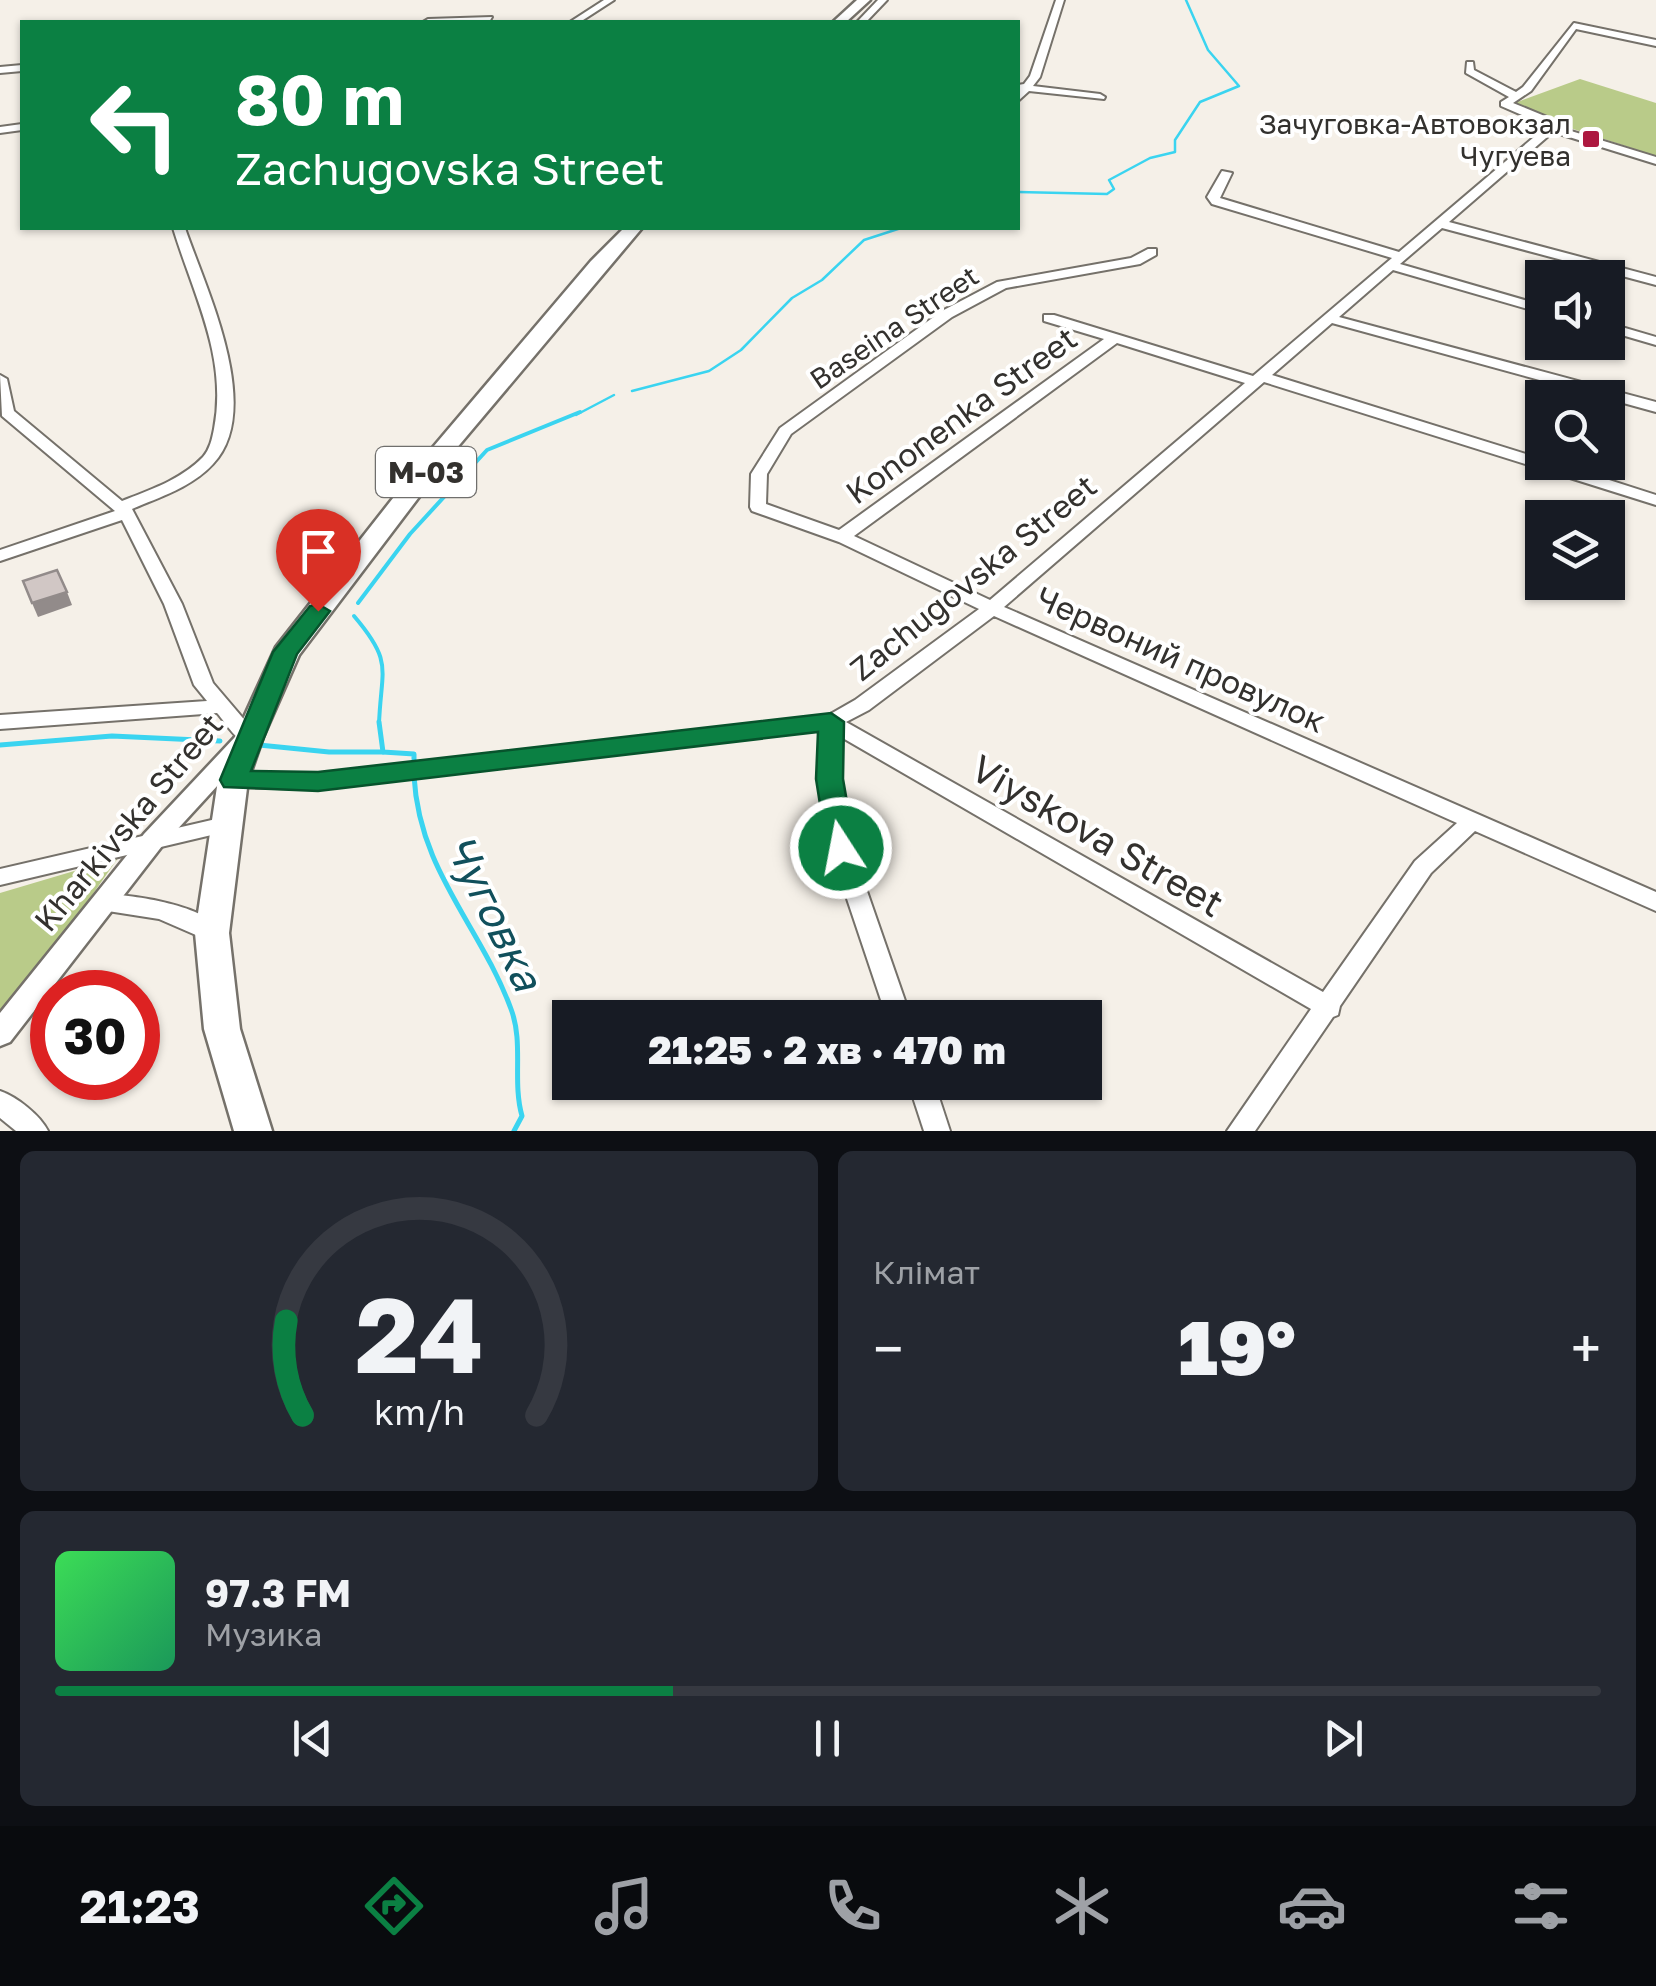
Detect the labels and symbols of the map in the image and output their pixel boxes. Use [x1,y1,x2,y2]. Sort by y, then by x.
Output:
place label: Зачуговка-Автовокзал Чугуева [1259,107,1571,172]
marker: Зачуговка-Автовокзал Чугуева [1580,128,1602,150]
street label: Baseina Street [803,258,985,396]
street label: Kononenka Street [838,319,1084,511]
road number: М-03 [376,447,476,497]
street label: Zachugovska Street [842,466,1104,688]
pin [276,509,361,612]
street label: Червоний провулок [1030,578,1332,740]
street label: Kharkivska Street [26,705,230,939]
street label: Viyskova Street [964,745,1232,925]
position arrow [789,796,893,900]
water label: Чуговка [436,826,555,999]
speed limit sign: 30 [30,970,160,1100]

